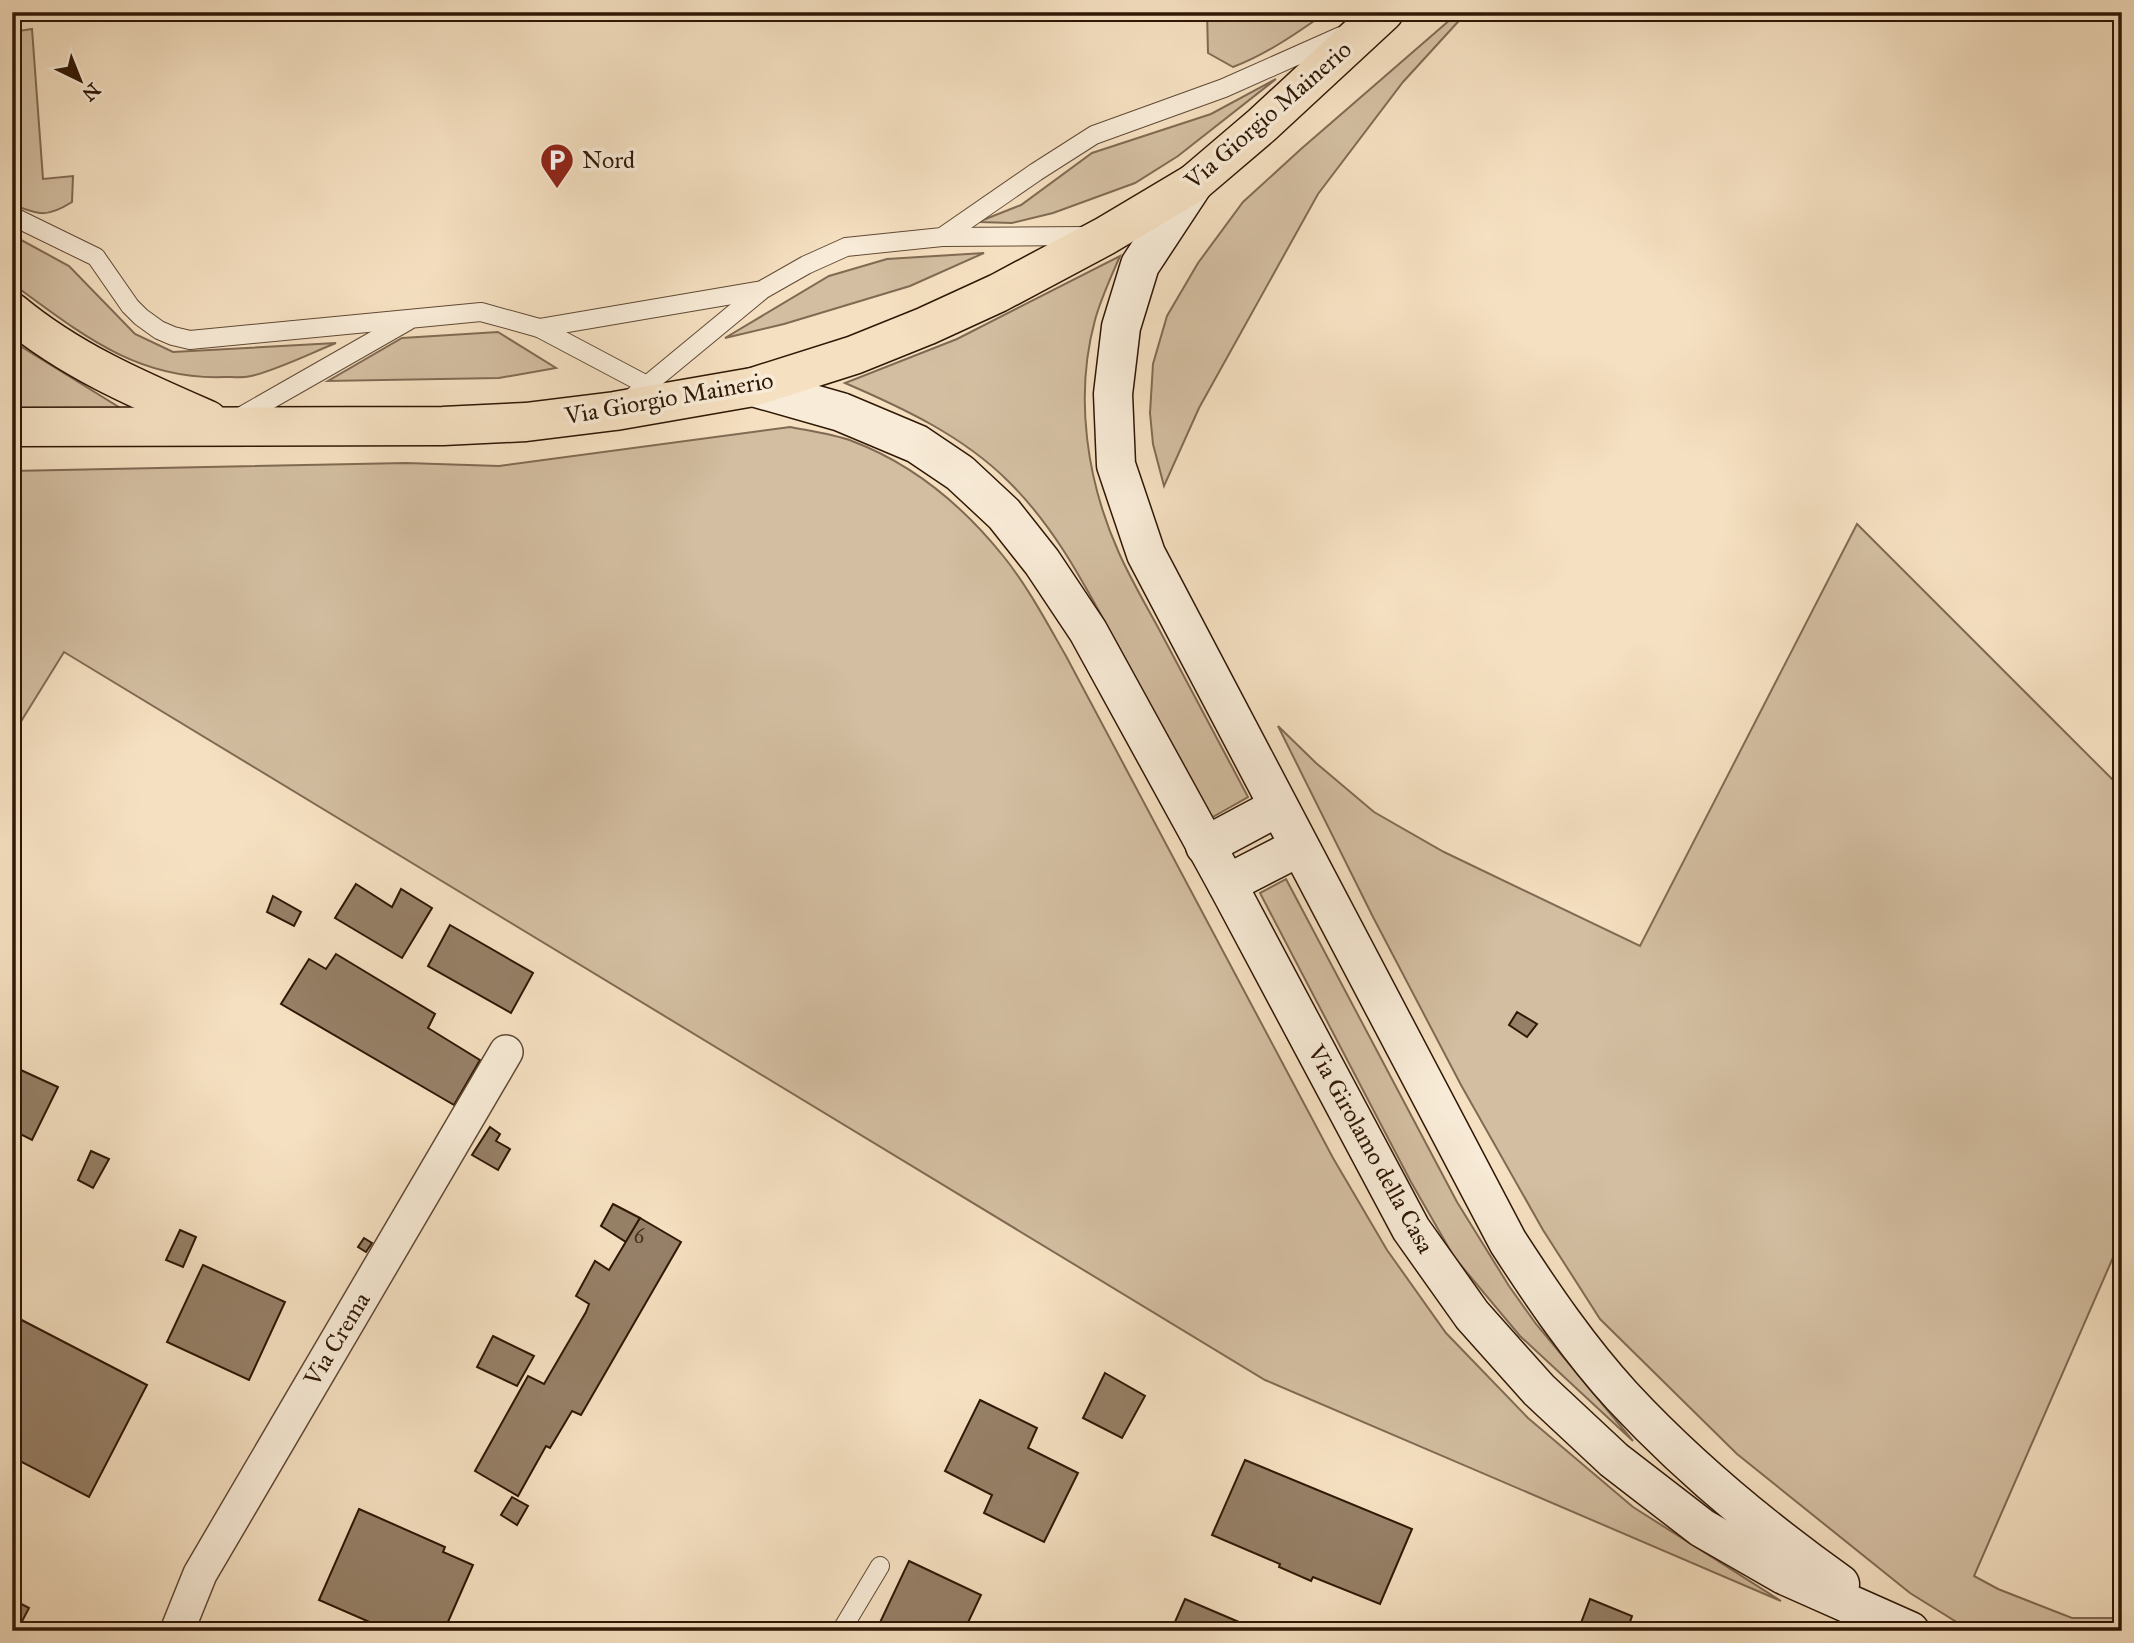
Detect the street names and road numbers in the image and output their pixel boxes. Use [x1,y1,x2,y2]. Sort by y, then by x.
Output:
street label: Via Giorgio Mainerio [1178,34,1358,196]
street label: Via Giorgio Mainerio [561,365,776,431]
street label: Via Girolamo della Casa [1301,1039,1441,1259]
street label: Via Crema [297,1286,377,1392]

